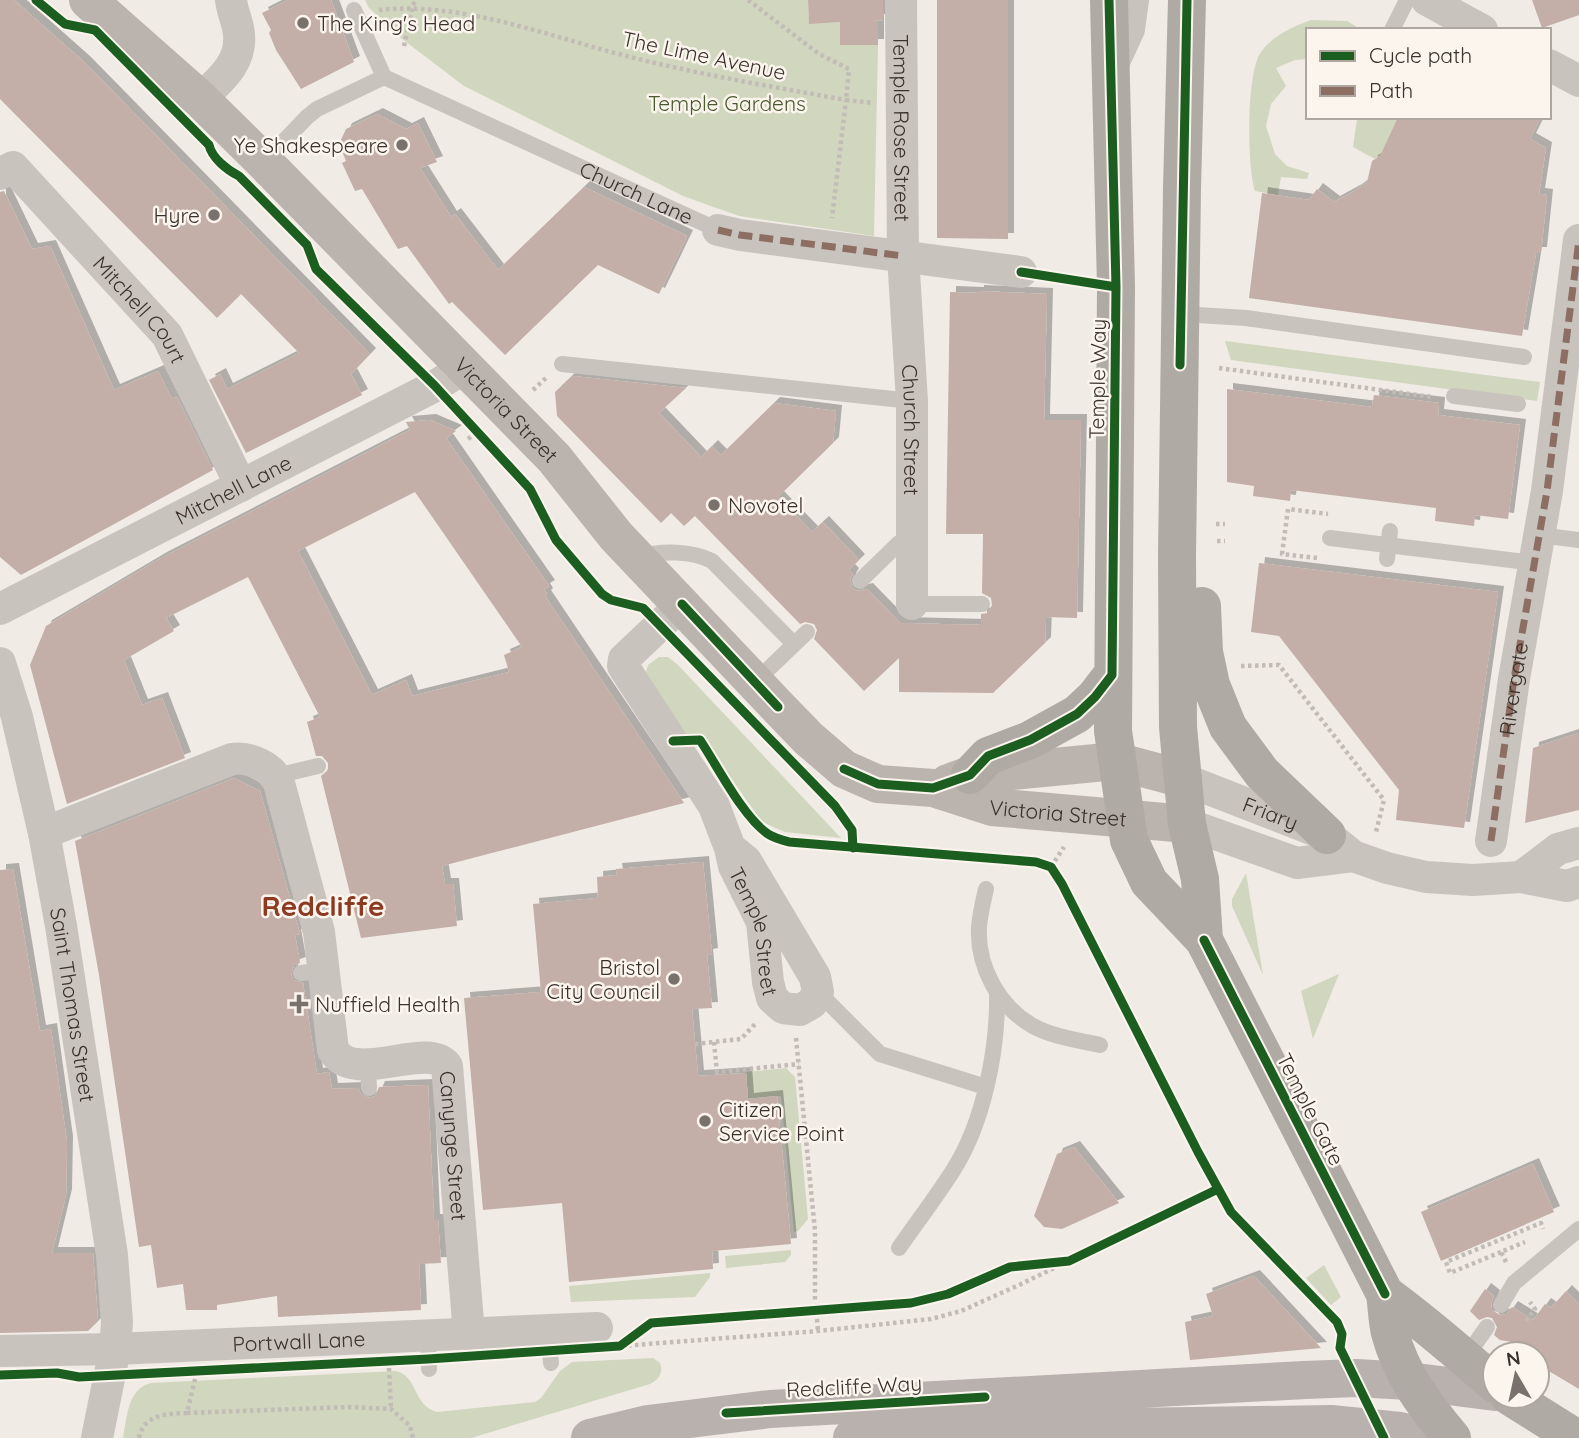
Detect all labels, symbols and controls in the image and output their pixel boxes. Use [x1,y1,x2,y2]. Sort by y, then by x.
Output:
place label: The King's Head [317,10,475,36]
marker: The King's Head [295,15,311,31]
street label: The Lime Avenue [620,25,788,85]
legend [1306,28,1551,119]
street label: Temple Rose Street [888,34,916,222]
text: Cycle path [1369,42,1472,68]
text: Path [1369,77,1413,103]
park label: Temple Gardens [648,90,806,116]
place label: Ye Shakespeare [234,132,388,158]
marker: Ye Shakespeare [394,137,410,153]
street label: Church Lane [576,155,697,230]
place label: Hyre [153,202,200,228]
marker: Hyre [206,207,222,223]
street label: Mitchell Court [88,250,192,367]
street label: Temple Way [1083,318,1111,440]
street label: Victoria Street [449,351,564,468]
street label: Church Street [897,363,925,495]
street label: Mitchell Lane [171,449,296,530]
place label: Novotel [728,492,803,518]
marker: Novotel [706,497,722,513]
street label: Rivergate [1493,640,1533,737]
street label: Friary [1239,791,1302,836]
street label: Victoria Street [988,794,1128,832]
street label: Temple Street [724,863,784,998]
district label: Redcliffe [262,888,384,923]
street label: Saint Thomas Street [45,906,101,1104]
place label: Bristol City Council [546,954,660,1004]
marker: Bristol City Council [666,971,682,987]
place label: Nuffield Health [315,991,460,1017]
marker: Nuffield Health [289,994,309,1014]
street label: Temple Gate [1272,1048,1350,1170]
street label: Canynge Street [434,1070,473,1222]
place label: Citizen Service Point [719,1096,845,1146]
marker: Citizen Service Point [697,1113,713,1129]
street label: Portwall Lane [232,1325,366,1357]
north arrow [1481,1340,1551,1410]
text: N [1505,1345,1522,1371]
street label: Redcliffe Way [785,1369,923,1403]

